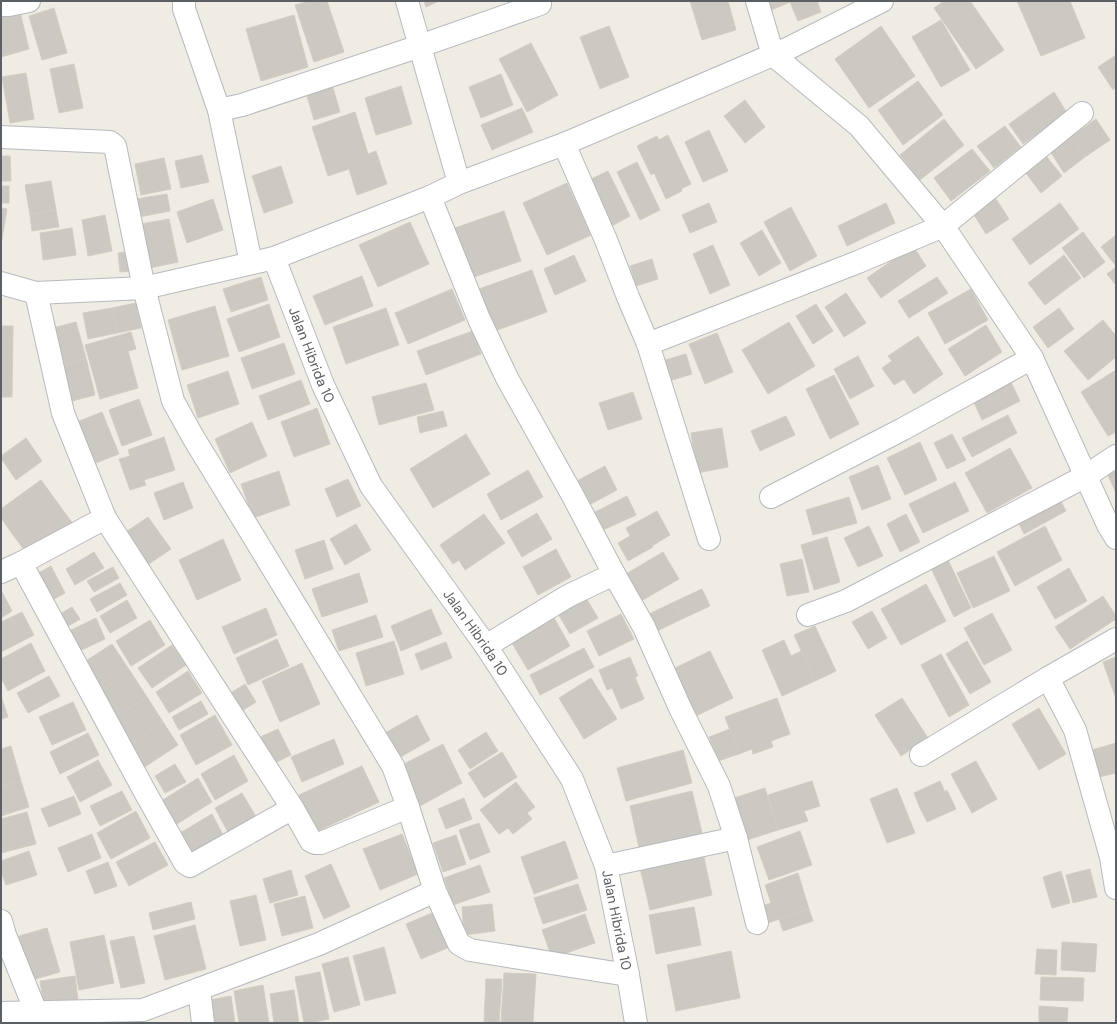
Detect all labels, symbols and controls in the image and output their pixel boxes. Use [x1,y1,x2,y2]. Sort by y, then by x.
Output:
street label: Jalan Hibrida 10 [285,304,339,406]
street label: Jalan Hibrida 10 [439,586,512,679]
street label: Jalan Hibrida 10 [598,869,636,972]

